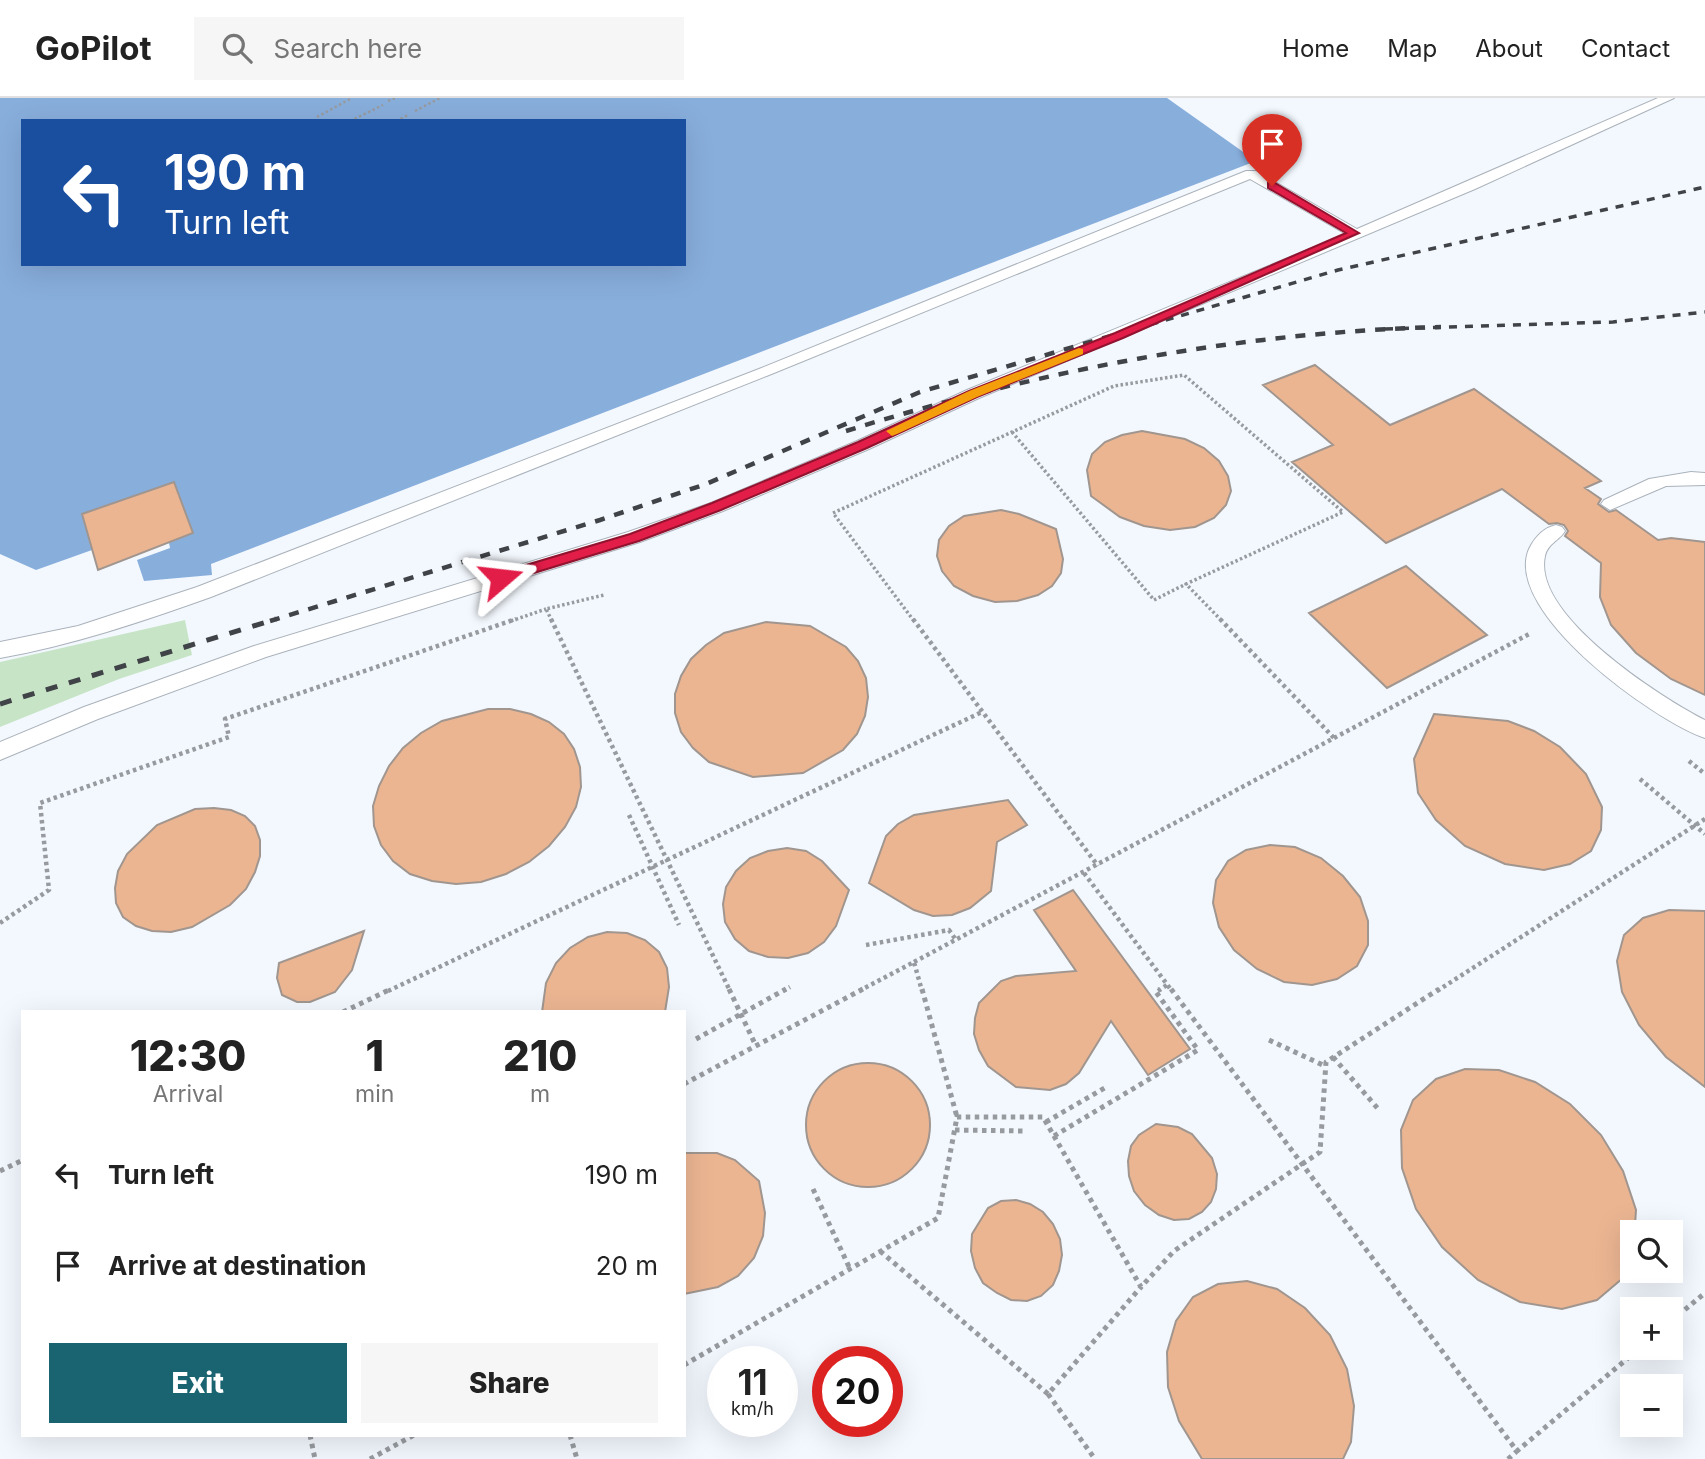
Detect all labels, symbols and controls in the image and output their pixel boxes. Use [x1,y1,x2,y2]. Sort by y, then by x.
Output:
search box [194,17,684,80]
text: GoPilot [35,28,152,68]
icon: search [218,29,256,67]
text: Search here [274,33,422,64]
text: Home [1282,34,1349,63]
text: Map [1387,34,1437,63]
text: About [1475,34,1543,63]
text: Contact [1581,34,1670,63]
pin [1242,114,1302,186]
icon: arrive [1253,125,1291,163]
text: 190 m [164,143,306,202]
icon: left [49,147,140,238]
text: Turn left [164,203,289,242]
position arrow [464,541,538,615]
text: 12:30 [130,1030,246,1081]
text: 1 [365,1030,384,1081]
text: 210 [503,1030,577,1081]
text: Arrival [153,1080,223,1108]
text: min [355,1080,394,1108]
text: m [530,1080,550,1108]
icon: left [49,1156,87,1194]
text: Turn left [108,1159,214,1190]
text: 190 m [585,1159,658,1190]
map controls [1620,1220,1683,1437]
button: search [1620,1220,1683,1283]
icon: arrive [49,1247,87,1285]
text: Arrive at destination [108,1250,367,1281]
text: 20 m [596,1250,658,1281]
button: + [1620,1297,1683,1360]
button: Exit [49,1343,347,1423]
button: Share [361,1343,658,1423]
speed limit sign: 20 [812,1346,903,1437]
text: 11 [737,1361,768,1403]
button: − [1620,1374,1683,1437]
text: km/h [731,1398,774,1419]

